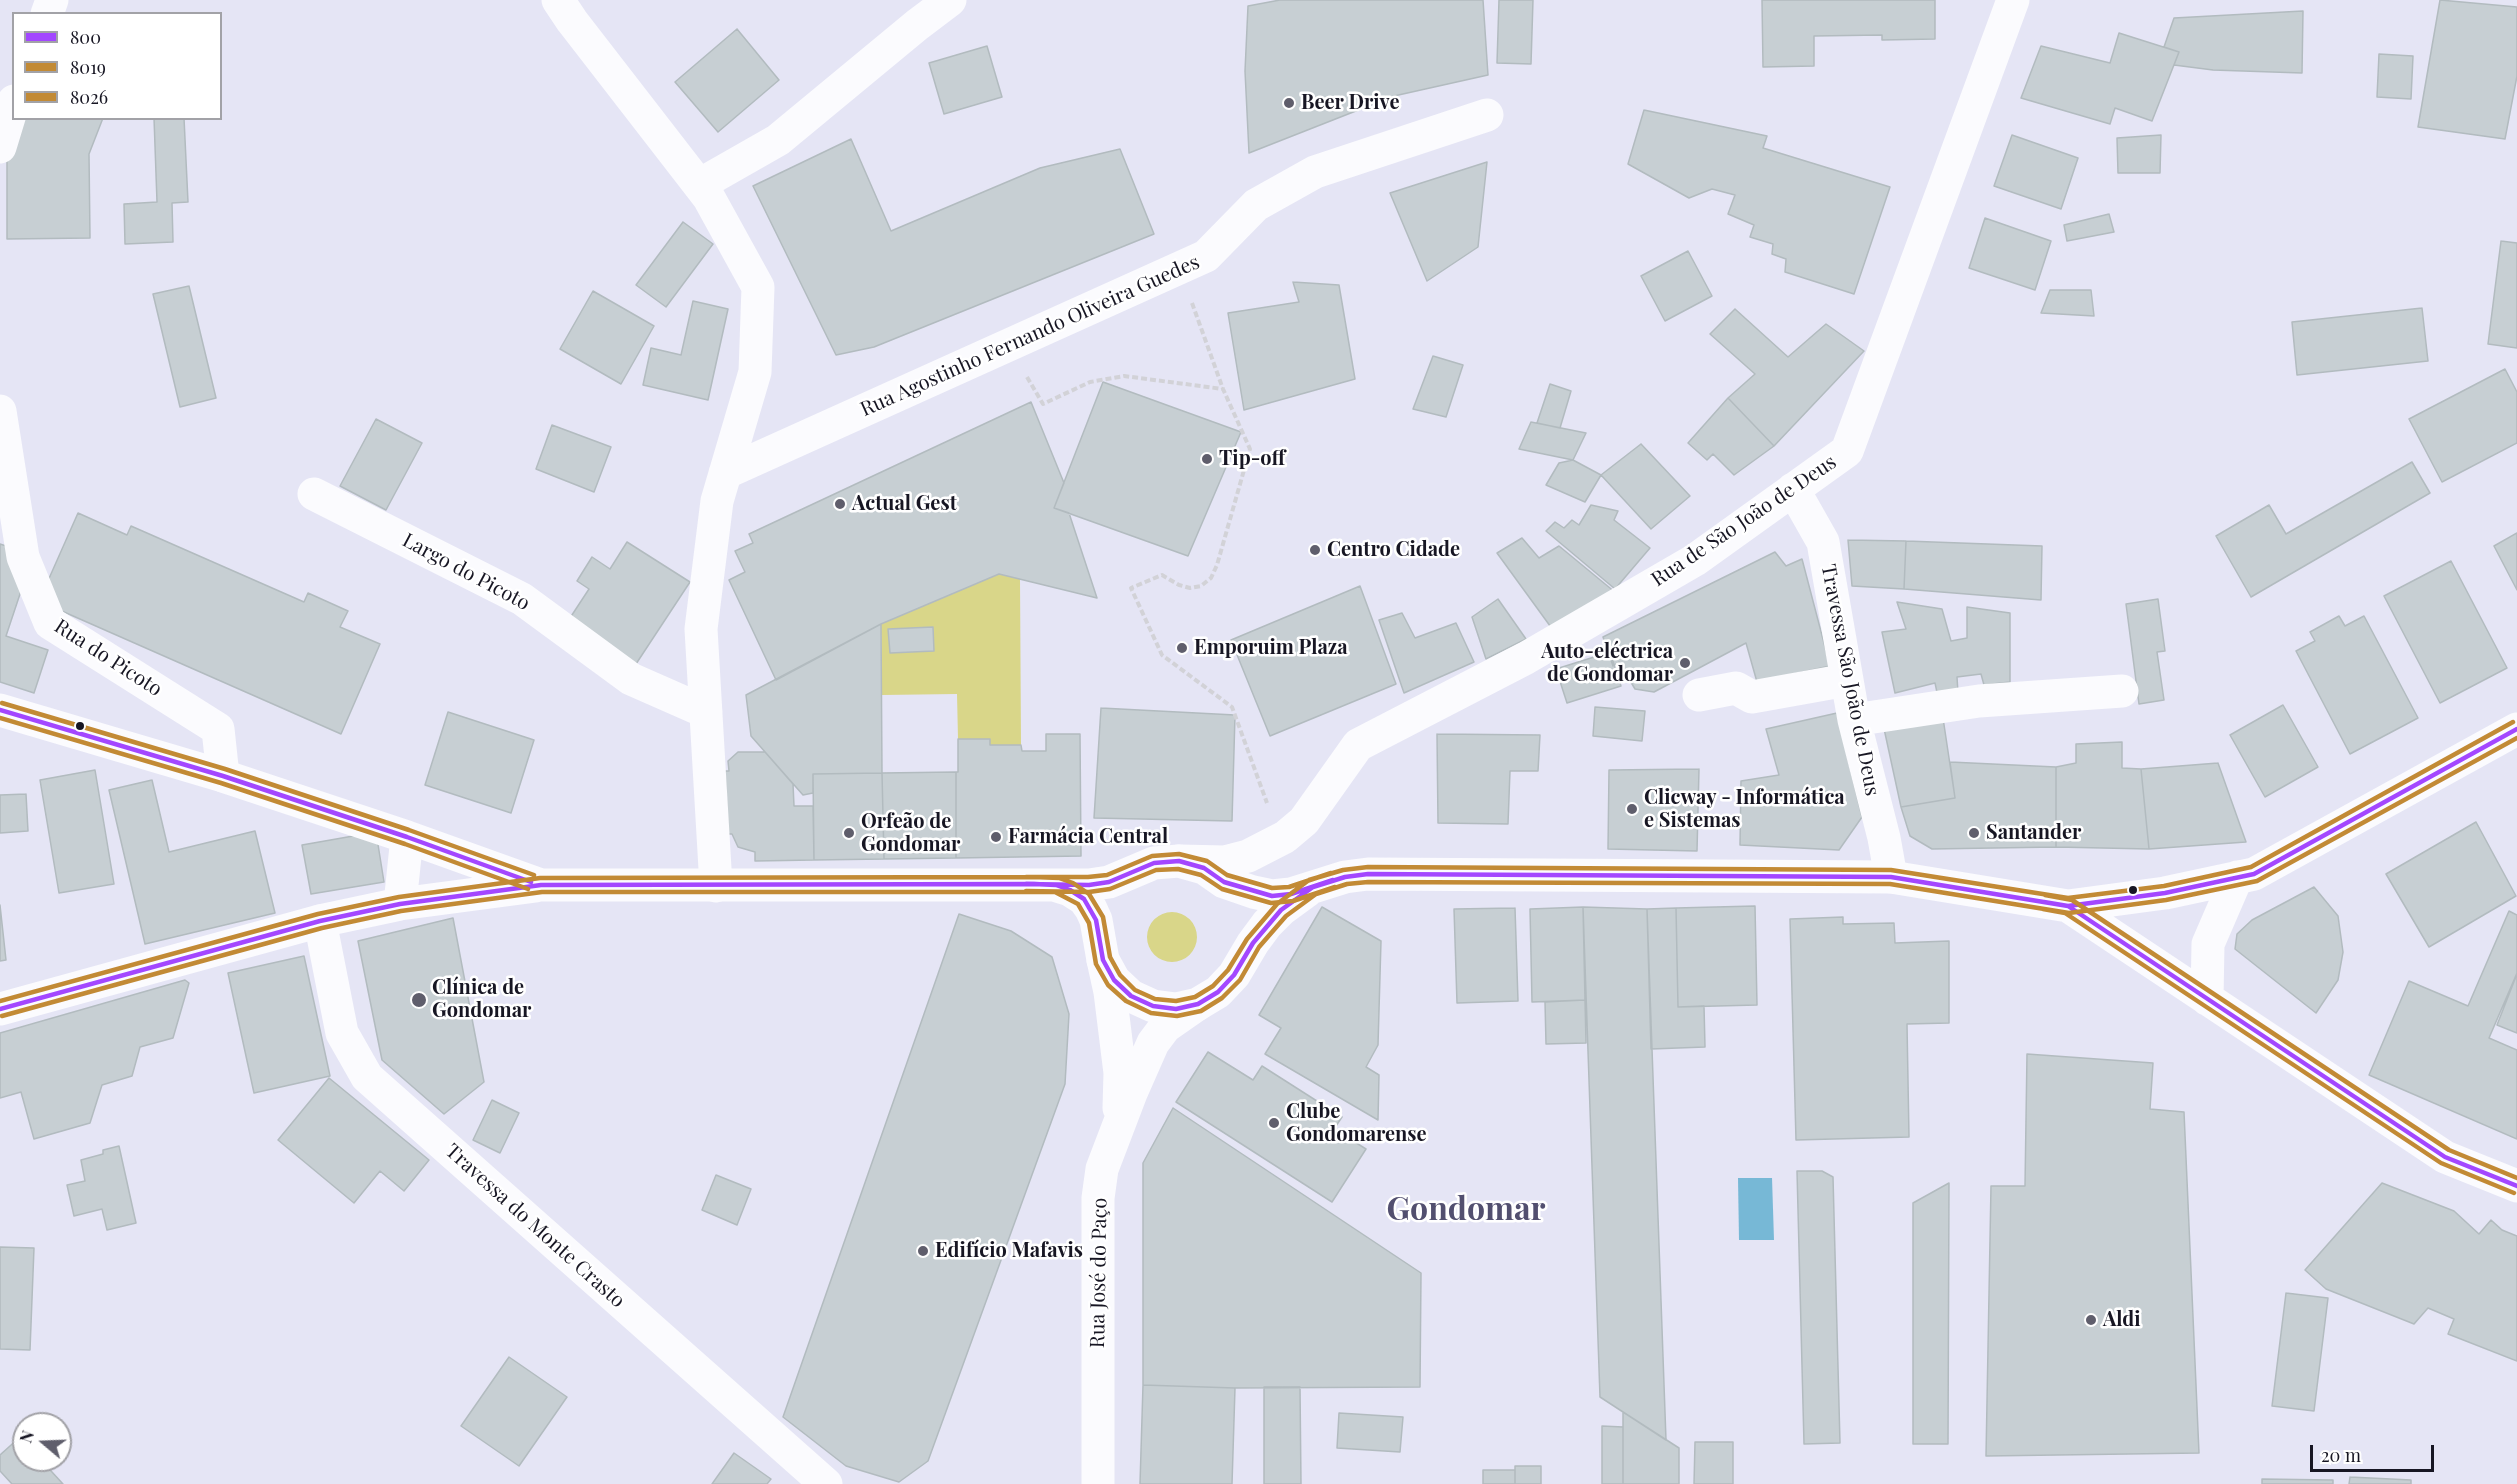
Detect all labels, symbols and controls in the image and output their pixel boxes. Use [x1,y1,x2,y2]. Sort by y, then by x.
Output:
legend [12,12,222,120]
text: 800 [70,25,101,49]
text: 8019 [70,55,106,79]
text: 8026 [70,85,108,109]
place label: Beer Drive [1301,91,1400,115]
marker: Beer Drive [1282,96,1296,110]
street label: Rua Agostinho Fernando Oliveira Guedes [857,250,1203,422]
place label: Tip-off [1219,447,1285,471]
street label: Rua de São João de Deus [1647,450,1841,592]
marker: Tip-off [1200,452,1214,466]
place label: Actual Gest [852,492,957,516]
marker: Actual Gest [833,497,847,511]
street label: Largo do Picoto [398,528,534,616]
place label: Centro Cidade [1327,538,1460,562]
marker: Centro Cidade [1308,543,1322,557]
street label: Travessa São João de Deus [1816,562,1884,798]
street label: Rua do Picoto [50,614,166,702]
place label: Emporuim Plaza [1194,636,1348,660]
place label: Auto-eléctrica de Gondomar [1541,640,1673,687]
marker: Emporuim Plaza [1175,641,1189,655]
marker: Auto-eléctrica de Gondomar [1678,656,1692,670]
unlabelled marker [74,720,86,732]
place label: Clicway - Informática e Sistemas [1644,786,1845,833]
marker: Clicway - Informática e Sistemas [1625,802,1639,816]
place label: Orfeão de Gondomar [861,810,960,857]
place label: Santander [1986,821,2081,845]
place label: Farmácia Central [1008,825,1168,849]
marker: Orfeão de Gondomar [842,826,856,840]
marker: Santander [1967,826,1981,840]
marker: Farmácia Central [989,830,1003,844]
unlabelled marker [2127,884,2139,896]
place label: Clínica de Gondomar [432,976,531,1023]
marker: Clínica de Gondomar [410,991,428,1009]
place label: Clube Gondomarense [1286,1100,1427,1147]
marker: Clube Gondomarense [1267,1116,1281,1130]
street label: Travessa do Monte Crasto [440,1139,630,1313]
district label: Gondomar [1387,1191,1545,1229]
street label: Rua José do Paço [1086,1198,1112,1348]
place label: Edifício Mafavis [935,1239,1083,1263]
marker: Edifício Mafavis [916,1244,930,1258]
place label: Aldi [2103,1308,2141,1332]
marker: Aldi [2084,1313,2098,1327]
north arrow [12,1412,72,1472]
text: N [15,1428,38,1446]
scale bar [2313,1433,2438,1471]
text: 20 m [2321,1443,2361,1467]

